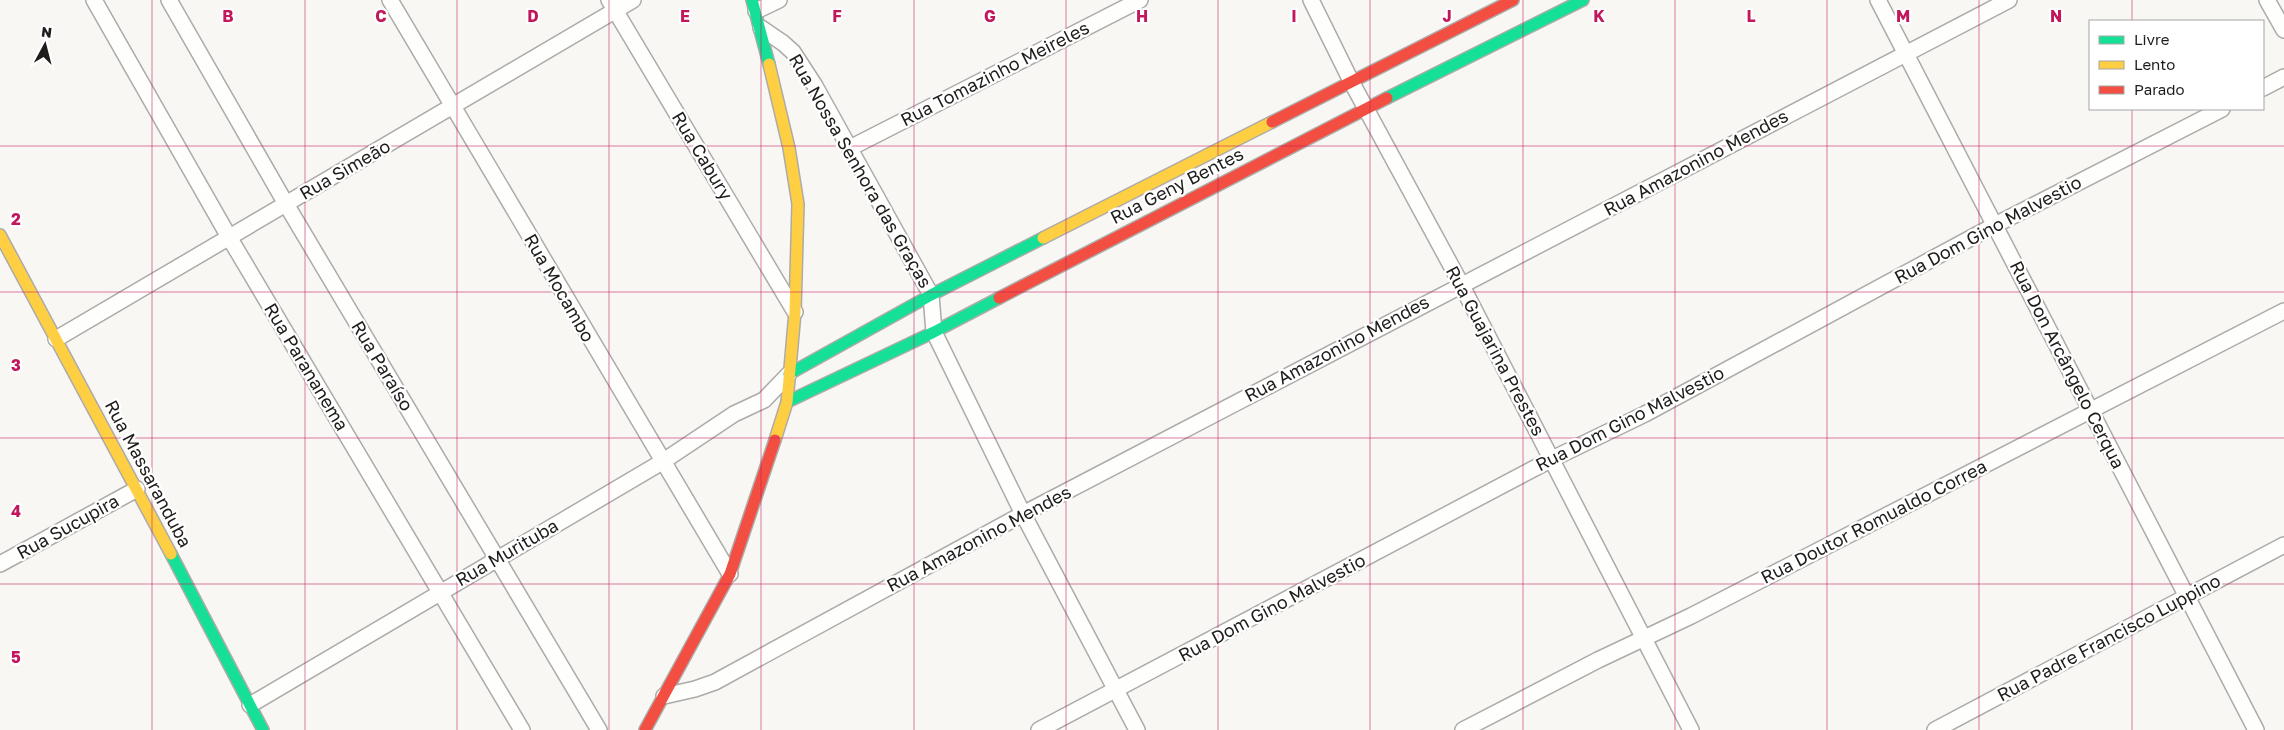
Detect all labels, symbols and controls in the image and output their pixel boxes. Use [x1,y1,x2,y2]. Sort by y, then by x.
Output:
text: B [222,6,234,26]
text: C [375,6,387,26]
text: D [527,6,539,26]
text: E [680,6,690,26]
text: F [832,6,842,26]
text: G [984,6,996,26]
text: H [1136,6,1148,26]
text: I [1291,6,1297,26]
text: J [1442,6,1452,26]
text: K [1593,6,1605,26]
text: L [1746,6,1756,26]
text: M [1896,6,1910,26]
text: N [2050,6,2062,26]
street label: Rua Tomazinho Meireles [896,16,1093,130]
north arrow [20,20,70,70]
legend [2089,20,2264,110]
text: N [40,23,53,41]
text: Livre [2134,30,2170,48]
street label: Rua Nossa Senhora das Graças [785,50,937,291]
text: Lento [2134,55,2175,73]
text: Parado [2134,80,2185,98]
street label: Rua Amazonino Mendes [1599,104,1792,220]
street label: Rua Cabury [668,107,738,204]
street label: Rua Simeão [295,134,394,204]
street label: Rua Geny Bentes [1106,142,1247,228]
street label: Rua Dom Gino Malvestio [1890,170,2085,288]
text: 2 [11,209,21,229]
street label: Rua Mocambo [520,229,600,346]
street label: Rua Don Arcângelo Cerqua [2006,257,2130,472]
street label: Rua Guajarina Prestes [1442,262,1550,439]
street label: Rua Amazonino Mendes [1240,290,1433,406]
street label: Rua Parananema [260,299,354,434]
street label: Rua Paraíso [347,316,418,415]
text: 3 [11,355,21,375]
street label: Rua Dom Gino Malvestio [1532,361,1728,475]
street label: Rua Massaranduba [101,396,197,551]
street label: Rua Doutor Romualdo Correa [1757,454,1990,588]
street label: Rua Amazonino Mendes [882,480,1075,596]
street label: Rua Sucupira [13,489,122,563]
text: 4 [11,501,21,521]
street label: Rua Murituba [451,514,562,590]
street label: Rua Dom Gino Malvestio [1174,548,1369,666]
street label: Rua Padre Francisco Luppino [1993,569,2224,705]
text: 5 [11,647,21,667]

